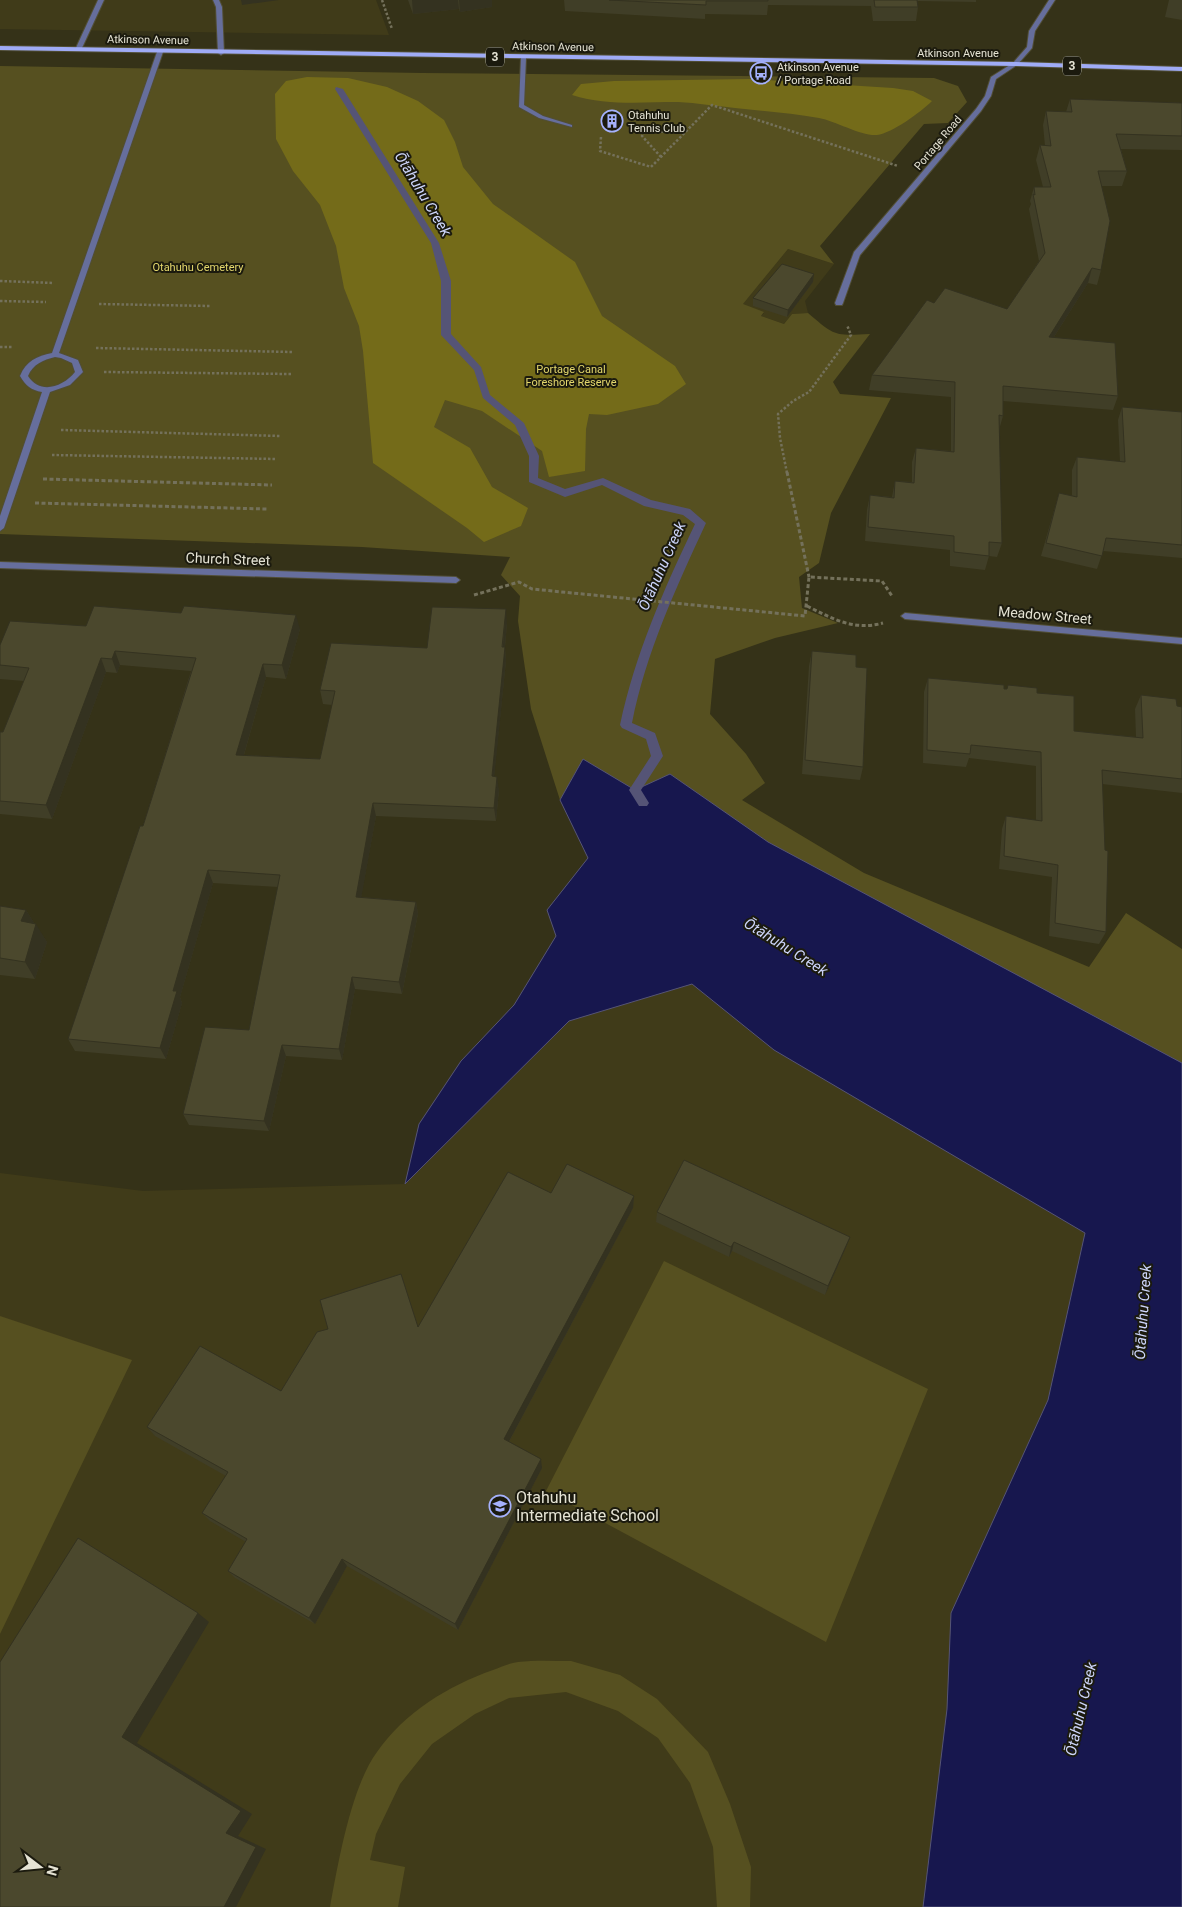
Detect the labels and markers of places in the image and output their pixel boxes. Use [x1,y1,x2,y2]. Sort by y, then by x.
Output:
bus stop icon: Atkinson Avenue / Portage Road [749,61,773,85]
place label: Atkinson Avenue / Portage Road [777,61,859,87]
building icon: Otahuhu Tennis Club [600,109,624,133]
place label: Otahuhu Tennis Club [628,109,685,135]
place label: Otahuhu Intermediate School [516,1488,659,1525]
school or university icon: Otahuhu Intermediate School [488,1494,512,1518]

